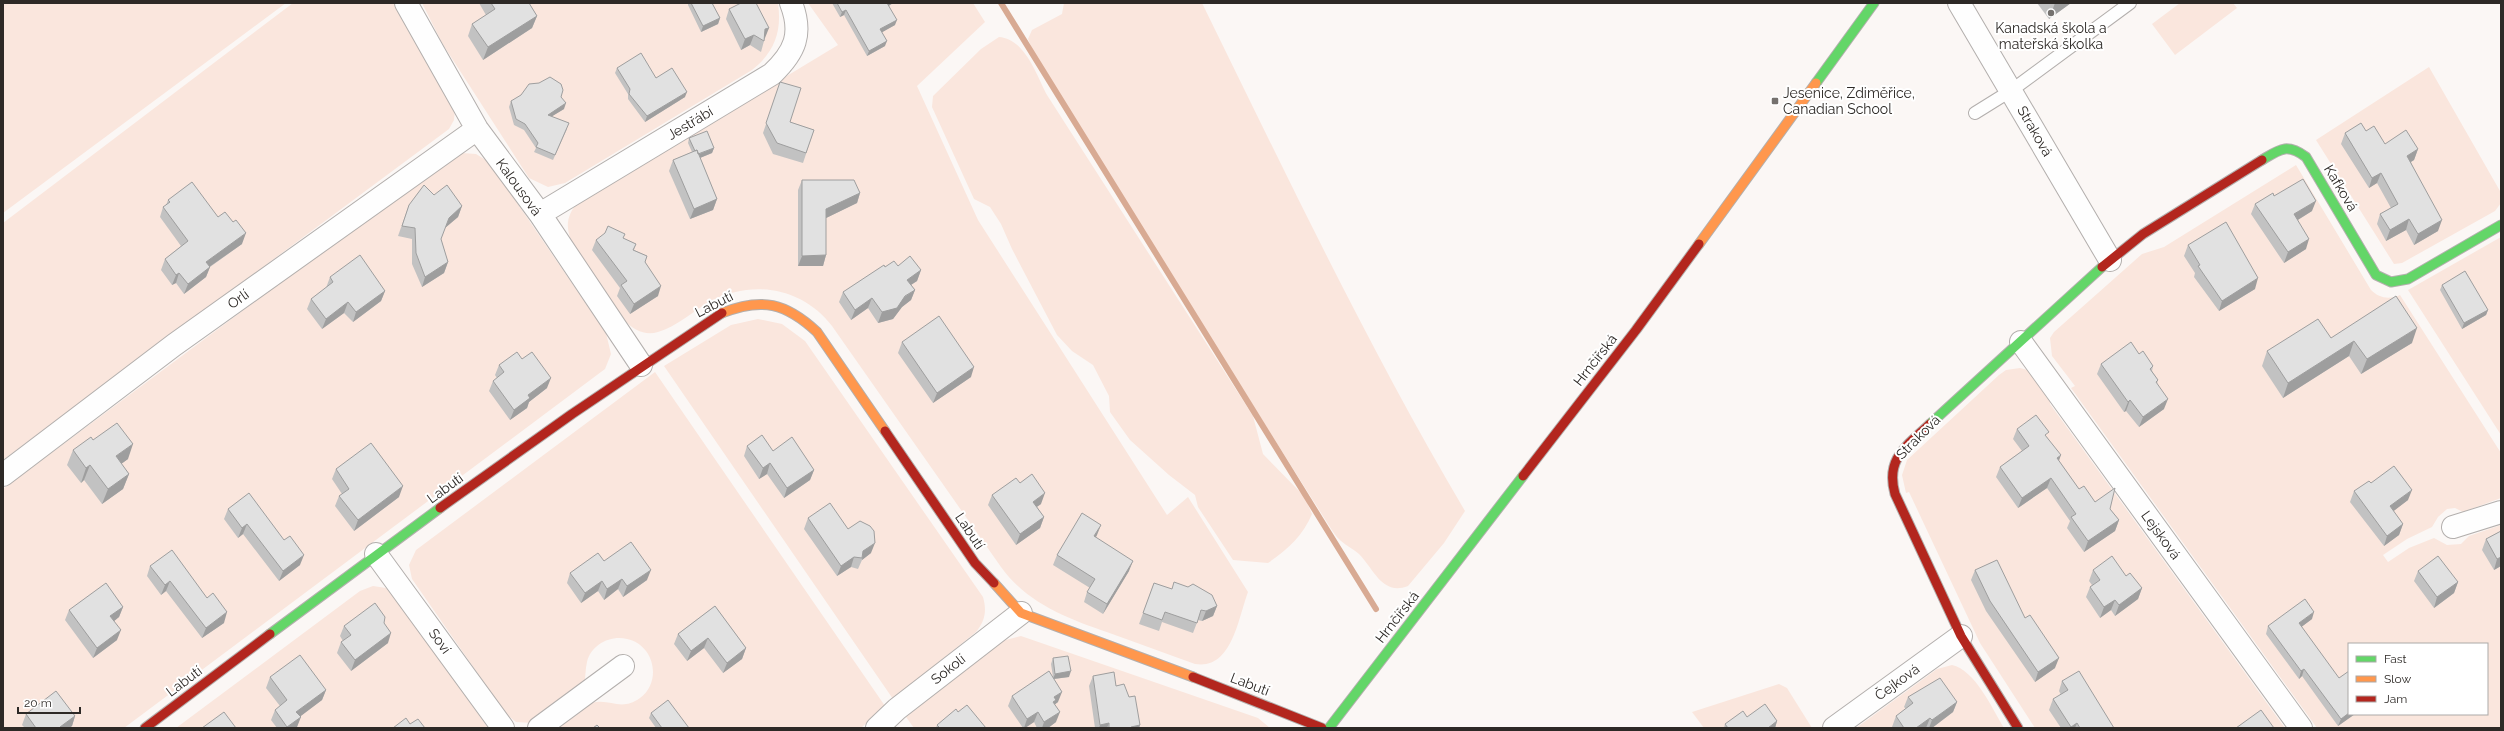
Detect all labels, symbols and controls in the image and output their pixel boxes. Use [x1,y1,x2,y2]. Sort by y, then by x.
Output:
marker: Kanadská škola a mateřská školka [2046,8,2056,18]
place label: Kanadská škola a mateřská školka [1995,20,2107,52]
place label: Jesenice, Zdiměřice, Canadian School [1783,85,1915,117]
marker: Jesenice, Zdiměřice, Canadian School [1770,96,1780,106]
street label: Jestřábí [664,103,717,143]
street label: Straková [2014,103,2056,159]
street label: Kalousová [493,155,545,219]
street label: Kafková [2321,162,2361,214]
street label: Orlí [224,285,252,312]
street label: Labutí [692,287,737,320]
street label: Hrnčířská [1570,331,1620,389]
street label: Straková [1893,412,1943,462]
street label: Labutí [424,469,467,506]
street label: Lejsková [2138,508,2184,562]
street label: Labutí [952,510,988,553]
street label: Hrnčířská [1372,588,1422,646]
street label: Soví [426,625,455,657]
legend [2348,643,2488,715]
street label: Sokolí [928,650,969,687]
text: Fast [2384,652,2407,666]
street label: Čejková [1870,659,1922,703]
street label: Labutí [163,662,206,700]
street label: Labutí [1228,669,1273,699]
text: Slow [2384,672,2411,686]
scale bar [18,689,80,715]
text: Jam [2384,692,2407,706]
text: 20 m [24,696,52,710]

